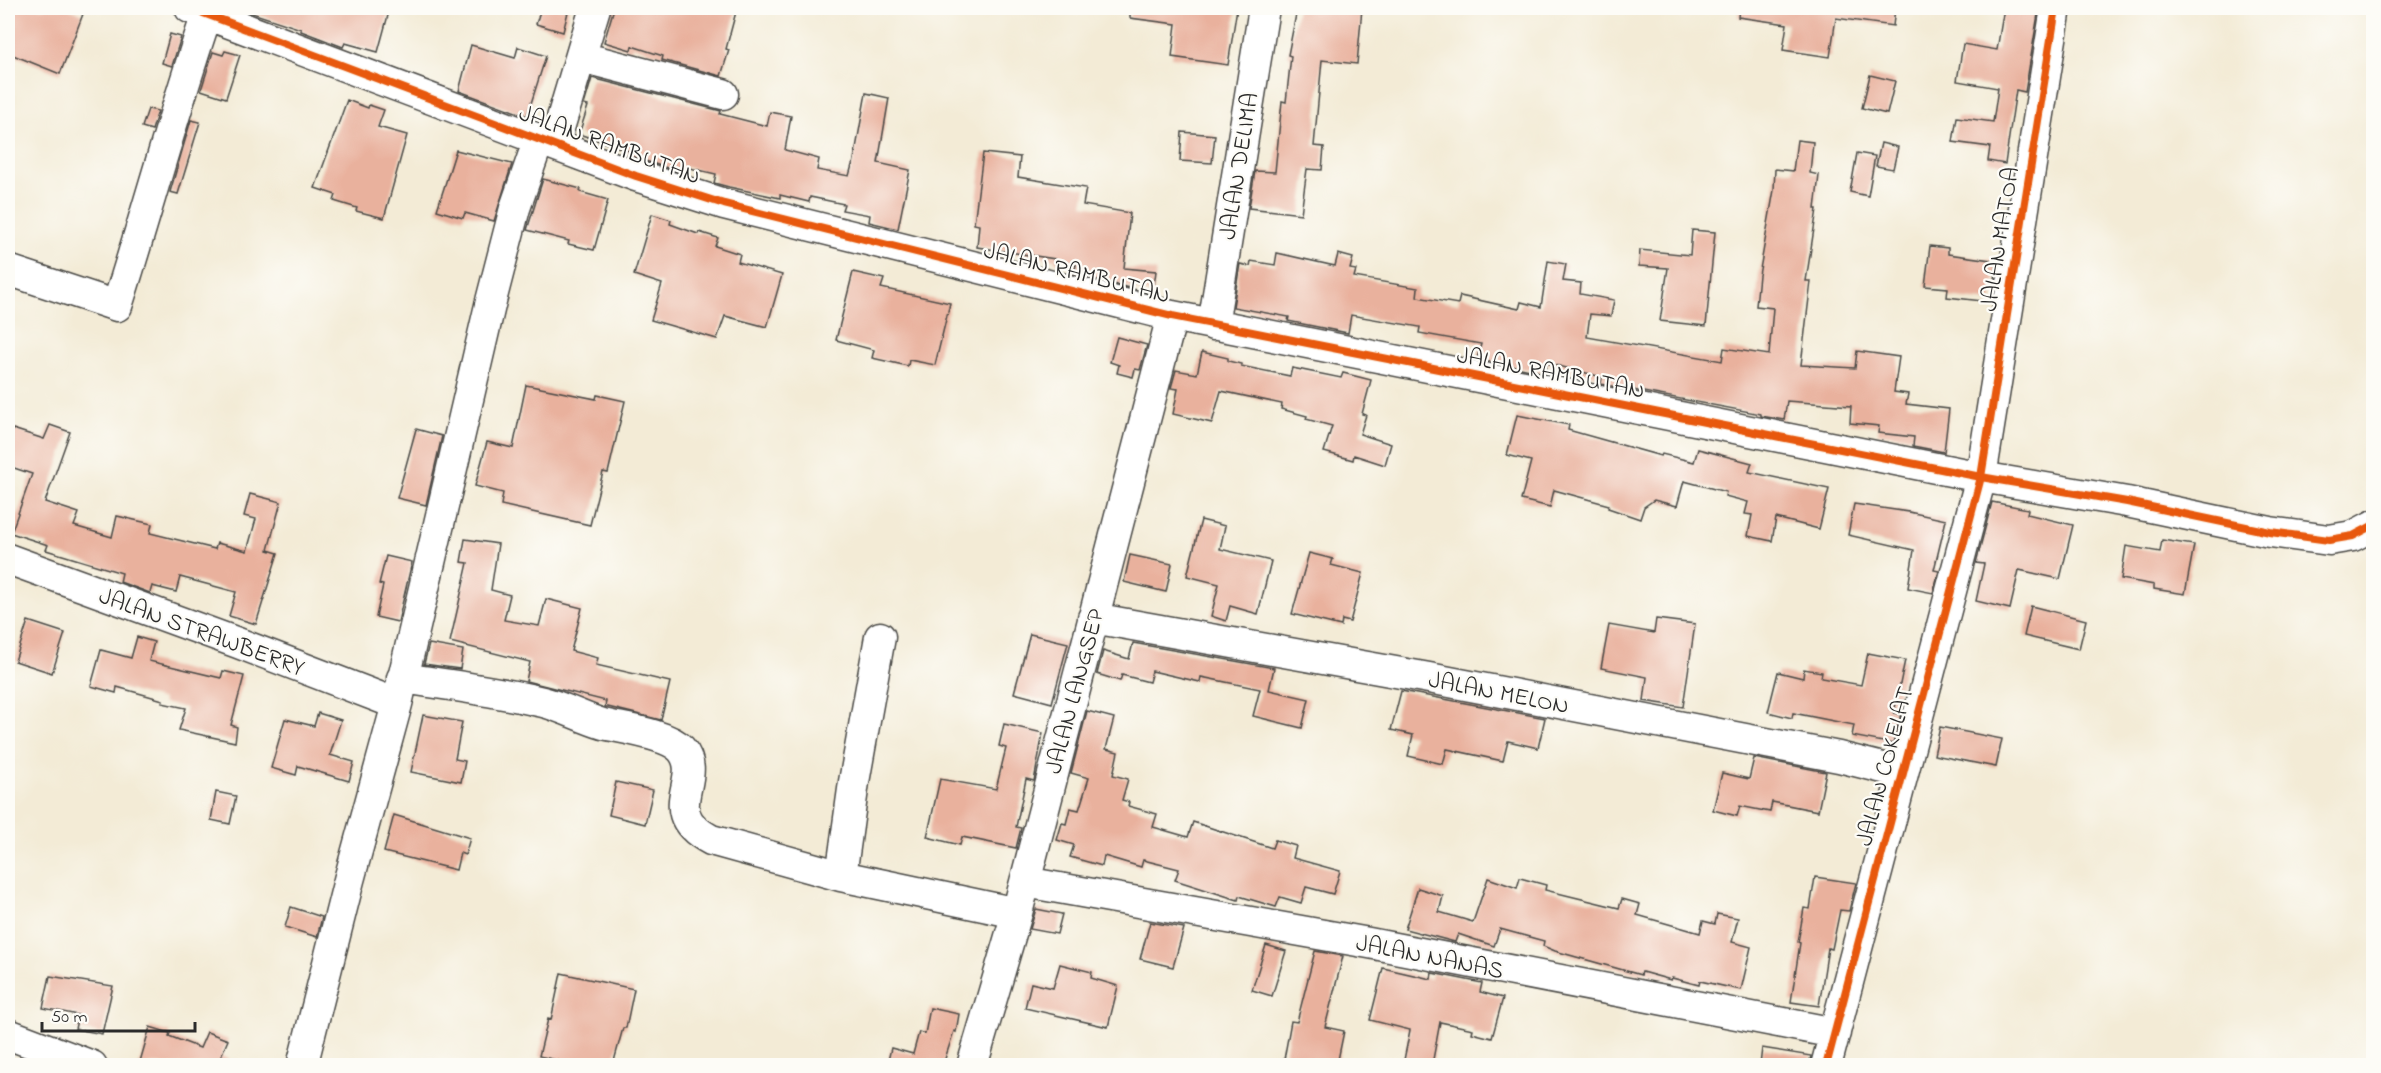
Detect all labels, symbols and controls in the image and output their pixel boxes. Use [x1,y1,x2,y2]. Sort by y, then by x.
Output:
street label: JALAN DELIMA [1212,90,1269,242]
street label: JALAN RAMBUTAN [513,97,705,195]
street label: JALAN MATOA [1973,165,2030,314]
street label: JALAN RAMBUTAN [979,234,1173,315]
street label: JALAN RAMBUTAN [1453,339,1648,410]
street label: JALAN STRAWBERRY [93,580,309,687]
street label: JALAN LANGSEP [1038,605,1115,778]
street label: JALAN MELON [1425,664,1572,725]
street label: JALAN COKELAT [1848,683,1925,850]
street label: JALAN NANAS [1353,927,1506,990]
scale bar [42,995,195,1033]
text: 50 m [51,1005,88,1031]

